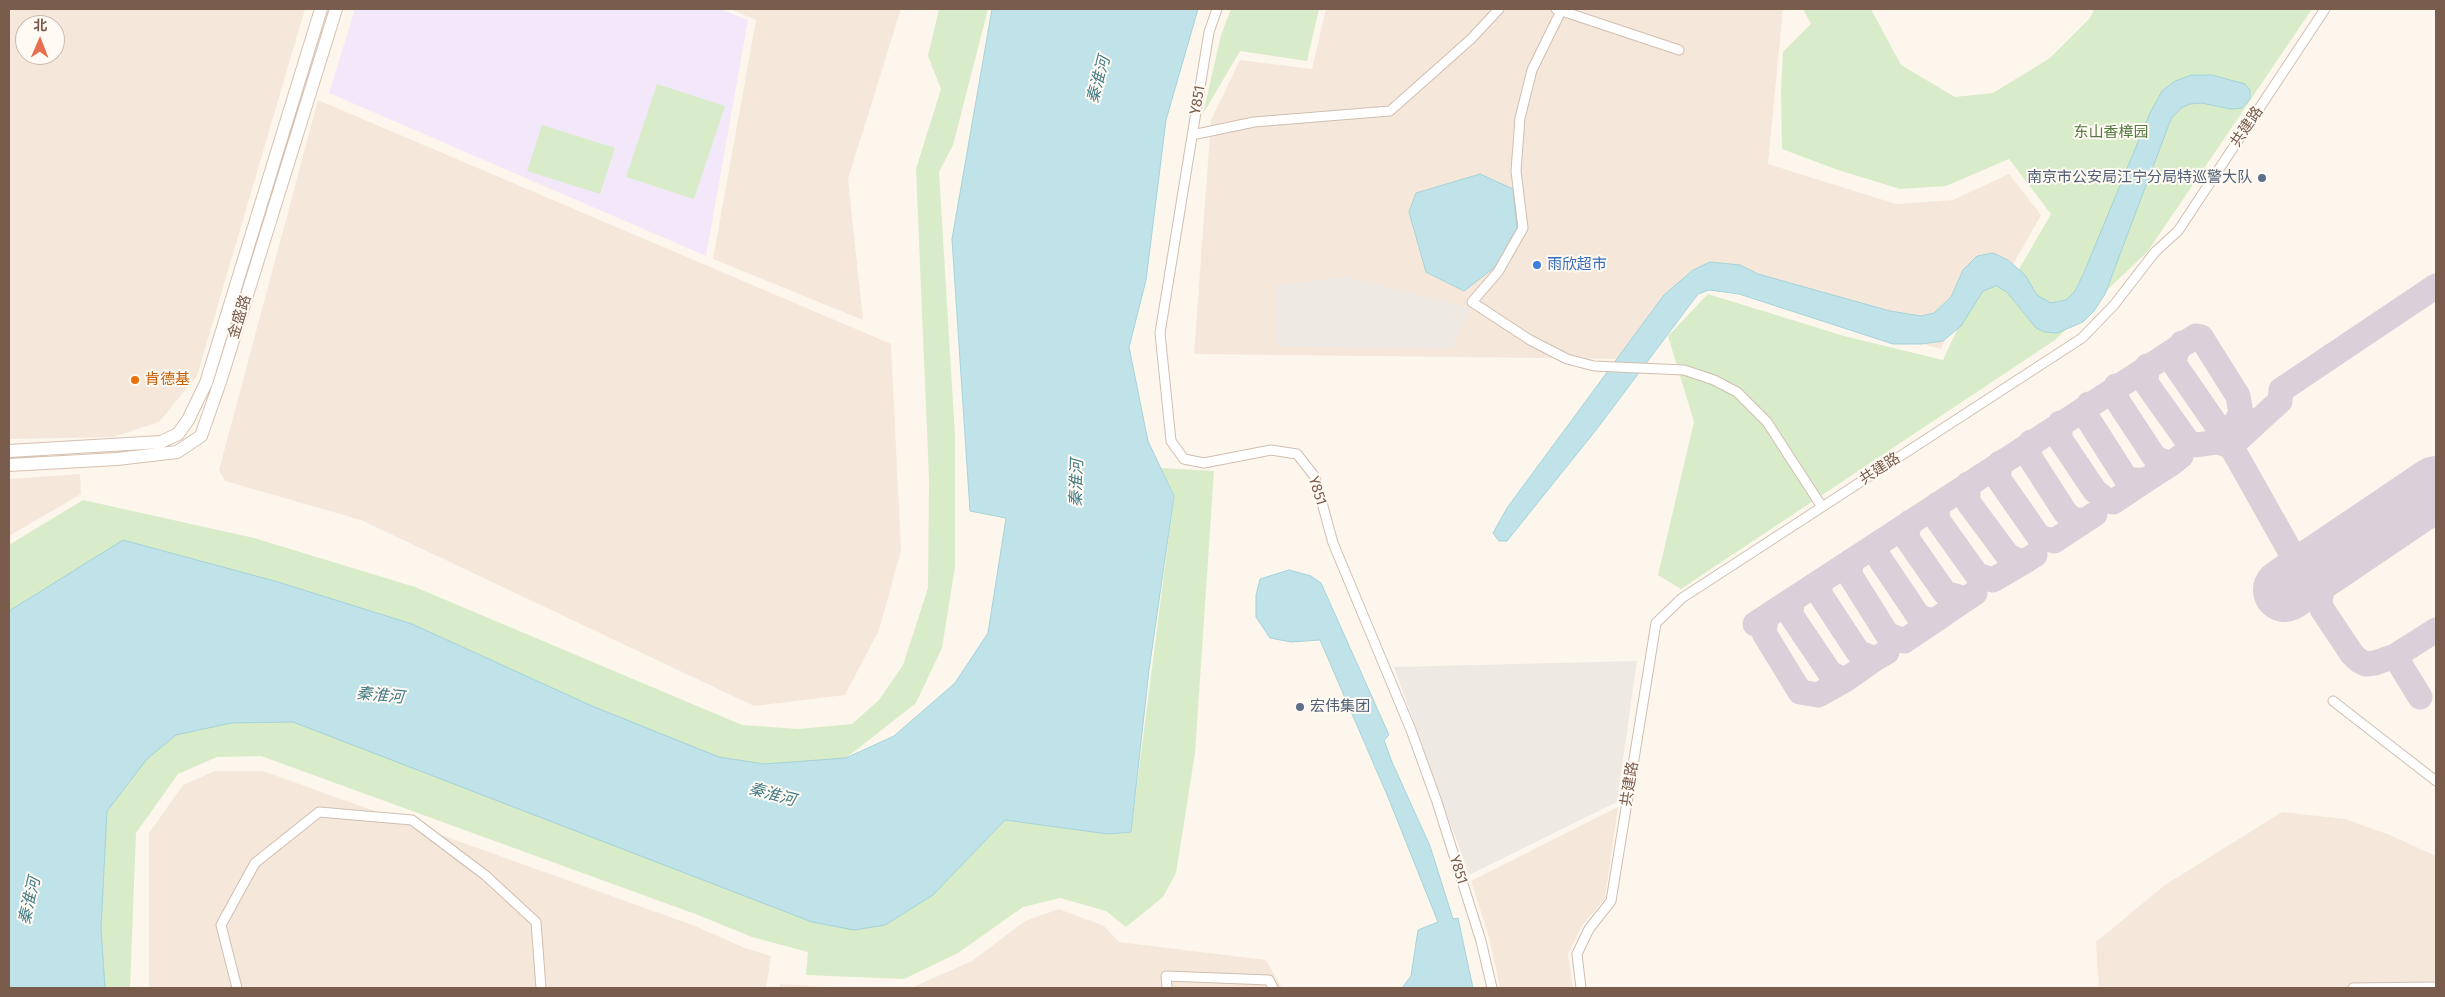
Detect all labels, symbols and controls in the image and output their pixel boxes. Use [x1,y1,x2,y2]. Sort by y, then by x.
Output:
north arrow [15,15,65,65]
text: 北 [33,17,47,34]
water label: 秦淮河 [1084,54,1114,106]
street label: Y851 [1187,84,1209,116]
street label: 共建路 [2227,103,2267,151]
park label: 东山香樟园 [2074,124,2148,142]
place label: 南京市公安局江宁分局特巡警大队 [2027,169,2252,187]
marker: 南京市公安局江宁分局特巡警大队 [2256,172,2268,184]
place label: 雨欣超市 [1547,256,1607,274]
marker: 雨欣超市 [1531,259,1543,271]
street label: 金盛路 [225,293,255,341]
place label: 肯德基 [145,371,190,389]
marker: 肯德基 [129,374,141,386]
street label: 共建路 [1856,449,1904,489]
water label: 秦淮河 [1067,459,1087,507]
street label: Y851 [1304,474,1330,508]
water label: 秦淮河 [355,684,405,708]
place label: 宏伟集团 [1310,698,1370,716]
marker: 宏伟集团 [1294,701,1306,713]
street label: 共建路 [1618,760,1642,808]
water label: 秦淮河 [746,780,798,810]
street label: Y851 [1445,853,1471,887]
water label: 秦淮河 [15,875,45,927]

